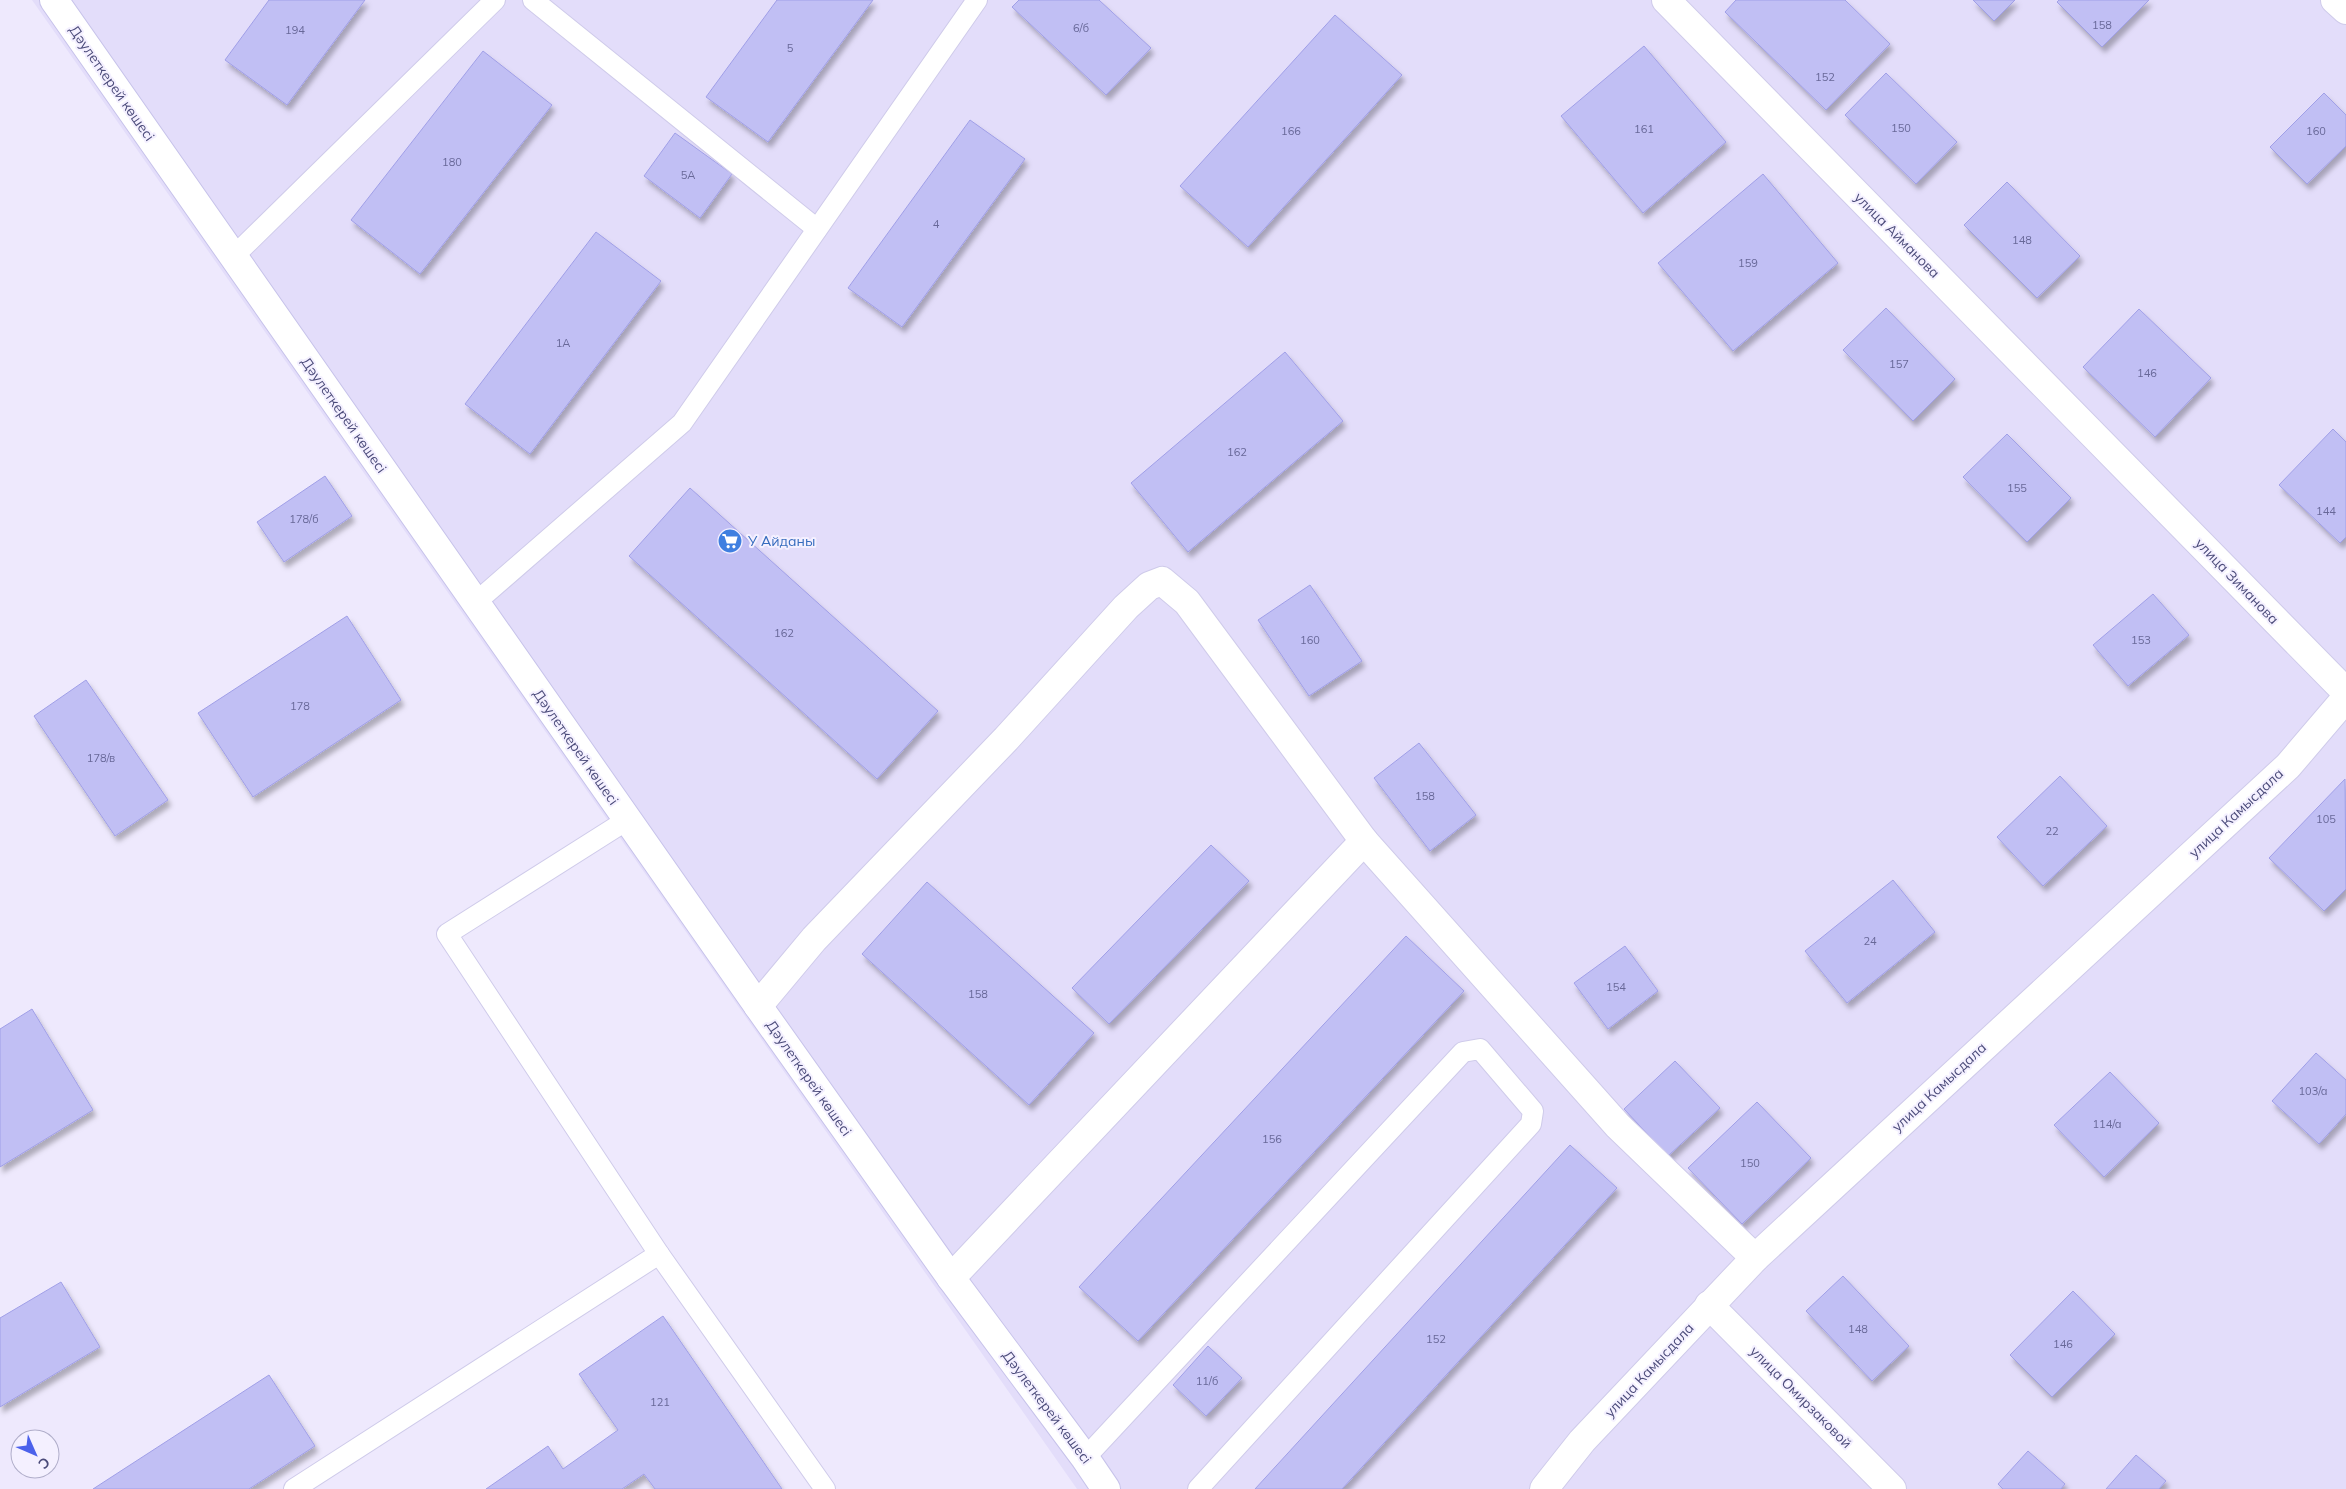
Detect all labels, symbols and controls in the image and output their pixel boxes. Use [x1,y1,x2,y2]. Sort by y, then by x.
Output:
house number: 158 [2092,18,2112,32]
house number: 6/б [1073,21,1089,35]
street label: Дәулеткерей көшесі [65,22,159,144]
house number: 194 [285,23,305,37]
house number: 5 [787,41,794,55]
house number: 152 [1815,70,1835,84]
house number: 150 [1891,121,1911,135]
house number: 161 [1634,122,1654,136]
house number: 166 [1281,124,1301,138]
house number: 160 [2306,124,2326,138]
house number: 180 [442,155,462,169]
house number: 5А [681,168,695,182]
street label: улица Айманова [1850,188,1944,282]
house number: 4 [933,217,940,231]
house number: 148 [2012,233,2032,247]
house number: 159 [1738,256,1758,270]
house number: 1А [556,336,570,350]
street label: Дәулеткерей көшесі [297,354,391,476]
house number: 157 [1889,357,1909,371]
house number: 146 [2137,366,2157,380]
house number: 162 [1227,445,1247,459]
house number: 155 [2007,481,2027,495]
house number: 144 [2316,504,2336,518]
house number: 178/б [289,512,319,526]
supermarket icon: У Айданы [717,528,743,554]
place label: У Айданы [747,532,815,550]
street label: улица Зиманова [2191,534,2283,628]
house number: 162 [774,626,794,640]
house number: 160 [1300,633,1320,647]
house number: 153 [2131,633,2151,647]
street label: Дәулеткерей көшесі [529,686,623,808]
house number: 178 [290,699,310,713]
house number: 178/в [87,751,115,765]
street label: улица Камысдала [2185,765,2287,861]
house number: 158 [1415,789,1435,803]
house number: 105 [2316,812,2336,826]
house number: 22 [2045,824,2059,838]
house number: 24 [1863,934,1877,948]
house number: 154 [1606,980,1626,994]
house number: 158 [968,987,988,1001]
street label: Дәулеткерей көшесі [762,1017,856,1139]
street label: улица Камысдала [1888,1039,1990,1135]
house number: 103/а [2299,1084,2328,1098]
house number: 114/а [2093,1117,2122,1131]
house number: 156 [1262,1132,1282,1146]
house number: 150 [1740,1156,1760,1170]
street label: улица Камысдала [1601,1319,1697,1421]
house number: 148 [1848,1322,1868,1336]
house number: 152 [1426,1332,1446,1346]
house number: 146 [2053,1337,2073,1351]
street label: улица Омирзаковой [1746,1342,1856,1452]
street label: Дәулеткерей көшесі [998,1347,1096,1467]
house number: 11/б [1196,1374,1218,1388]
house number: 121 [650,1395,670,1409]
north arrow [10,1429,60,1479]
text: С [34,1453,54,1473]

